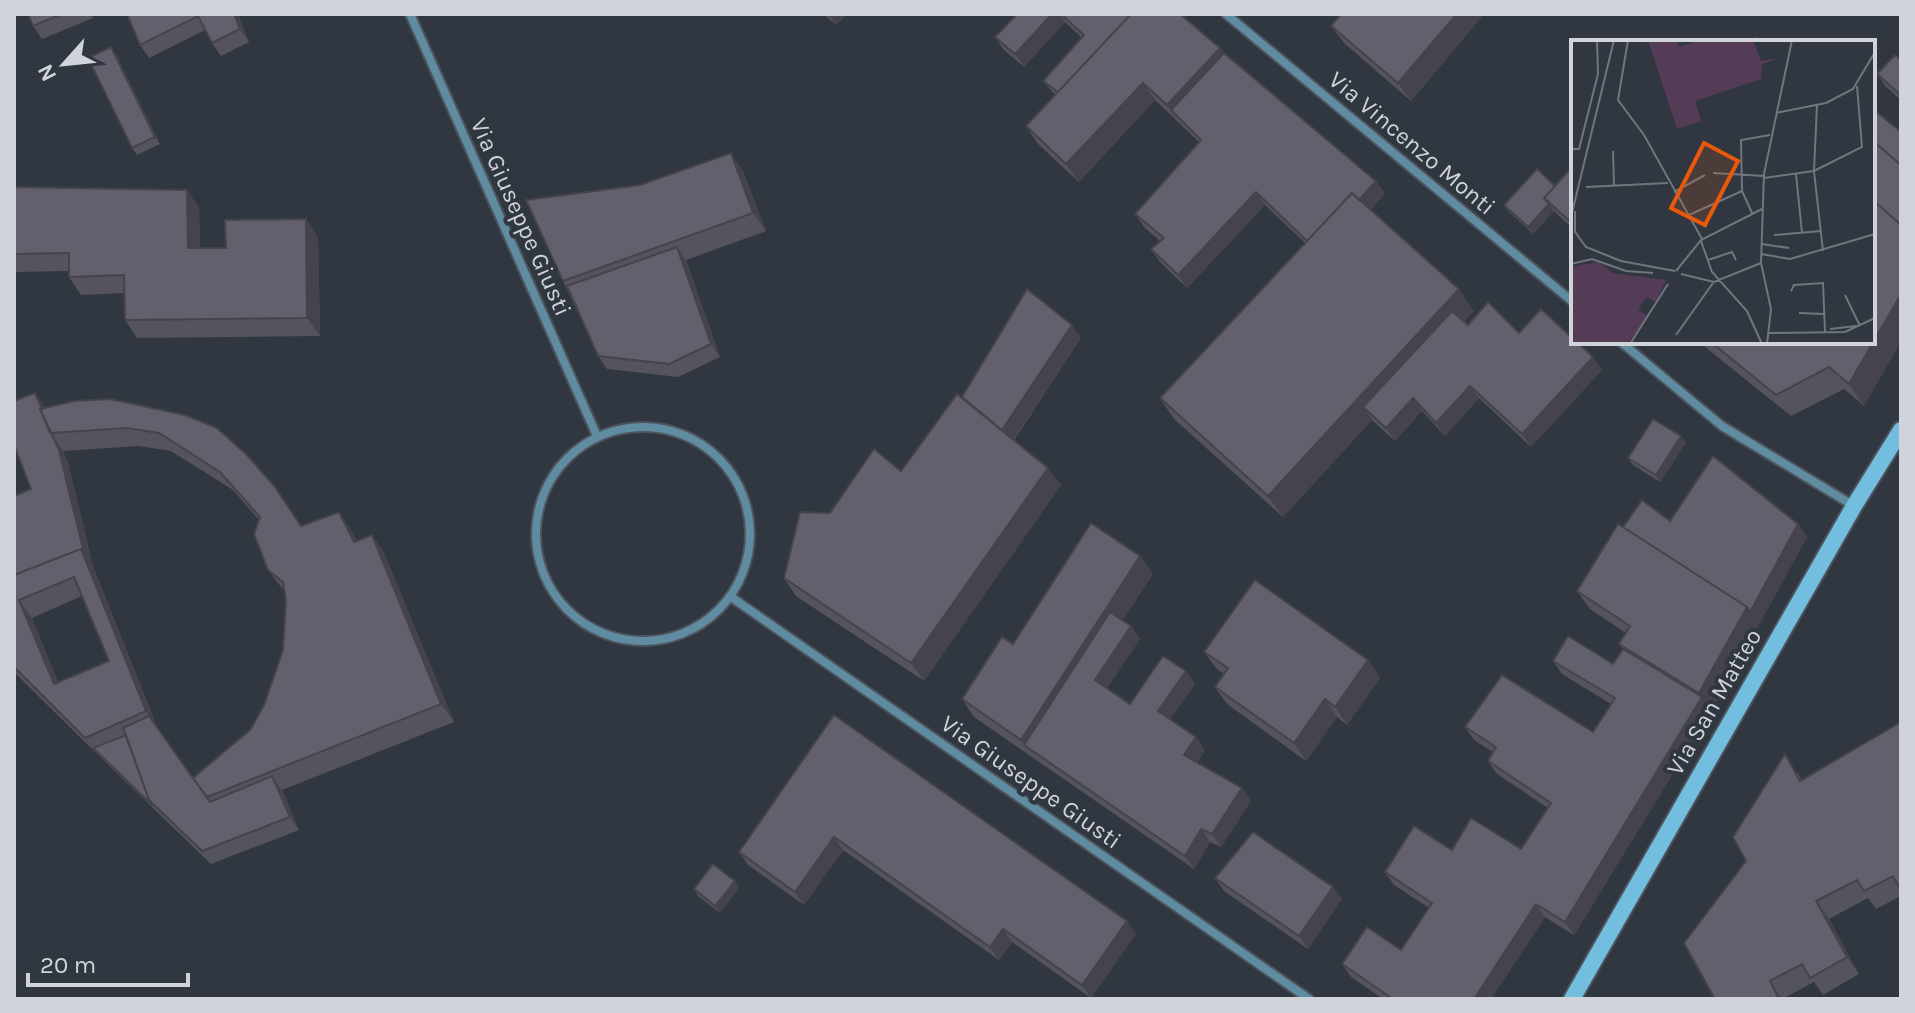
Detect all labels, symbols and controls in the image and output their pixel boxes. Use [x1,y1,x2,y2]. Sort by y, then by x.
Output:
north arrow [24,24,104,104]
inset map [1571,40,1875,344]
text: N [32,60,62,86]
street label: Via Vincenzo Monti [1323,65,1501,221]
street label: Via Giuseppe Giusti [465,114,577,320]
street label: Via San Matteo [1661,624,1767,780]
street label: Via Giuseppe Giusti [935,709,1127,855]
scale bar [28,937,188,987]
text: 20 m [40,951,96,979]

